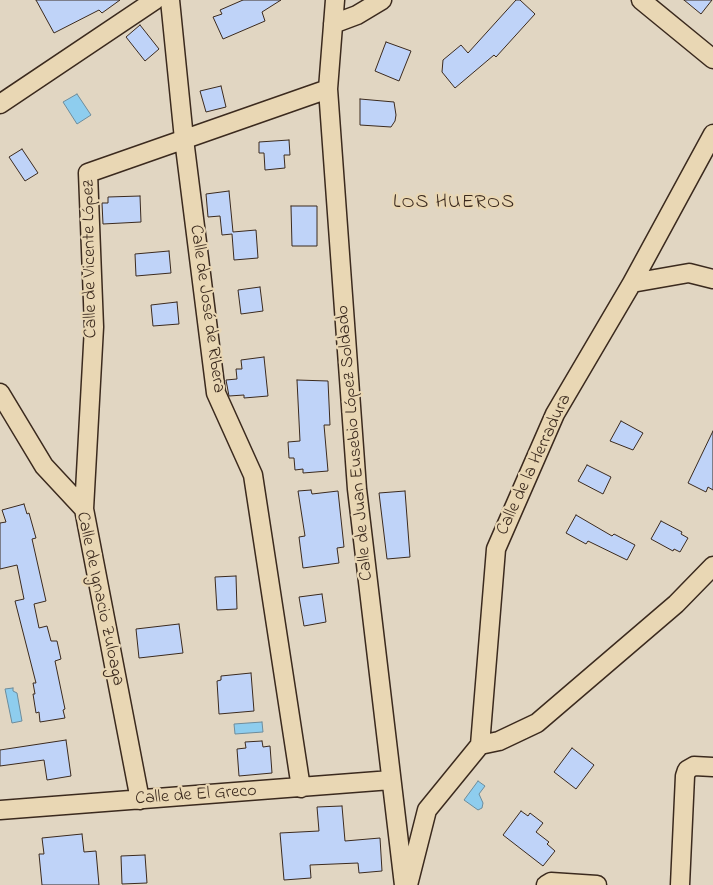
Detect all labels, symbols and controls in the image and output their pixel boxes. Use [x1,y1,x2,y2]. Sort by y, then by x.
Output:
street label: Calle de Vicente López [79,180,103,338]
district label: LOS HUEROS [392,192,516,216]
street label: Calle de José de Ribera [184,224,228,394]
street label: Calle de Juan Eusebio López Soldado [333,304,379,582]
street label: Calle de la Herradura [493,391,577,539]
street label: Calle de Ignacio Zuloaga [70,510,128,688]
street label: Calle de El Greco [135,781,257,811]

